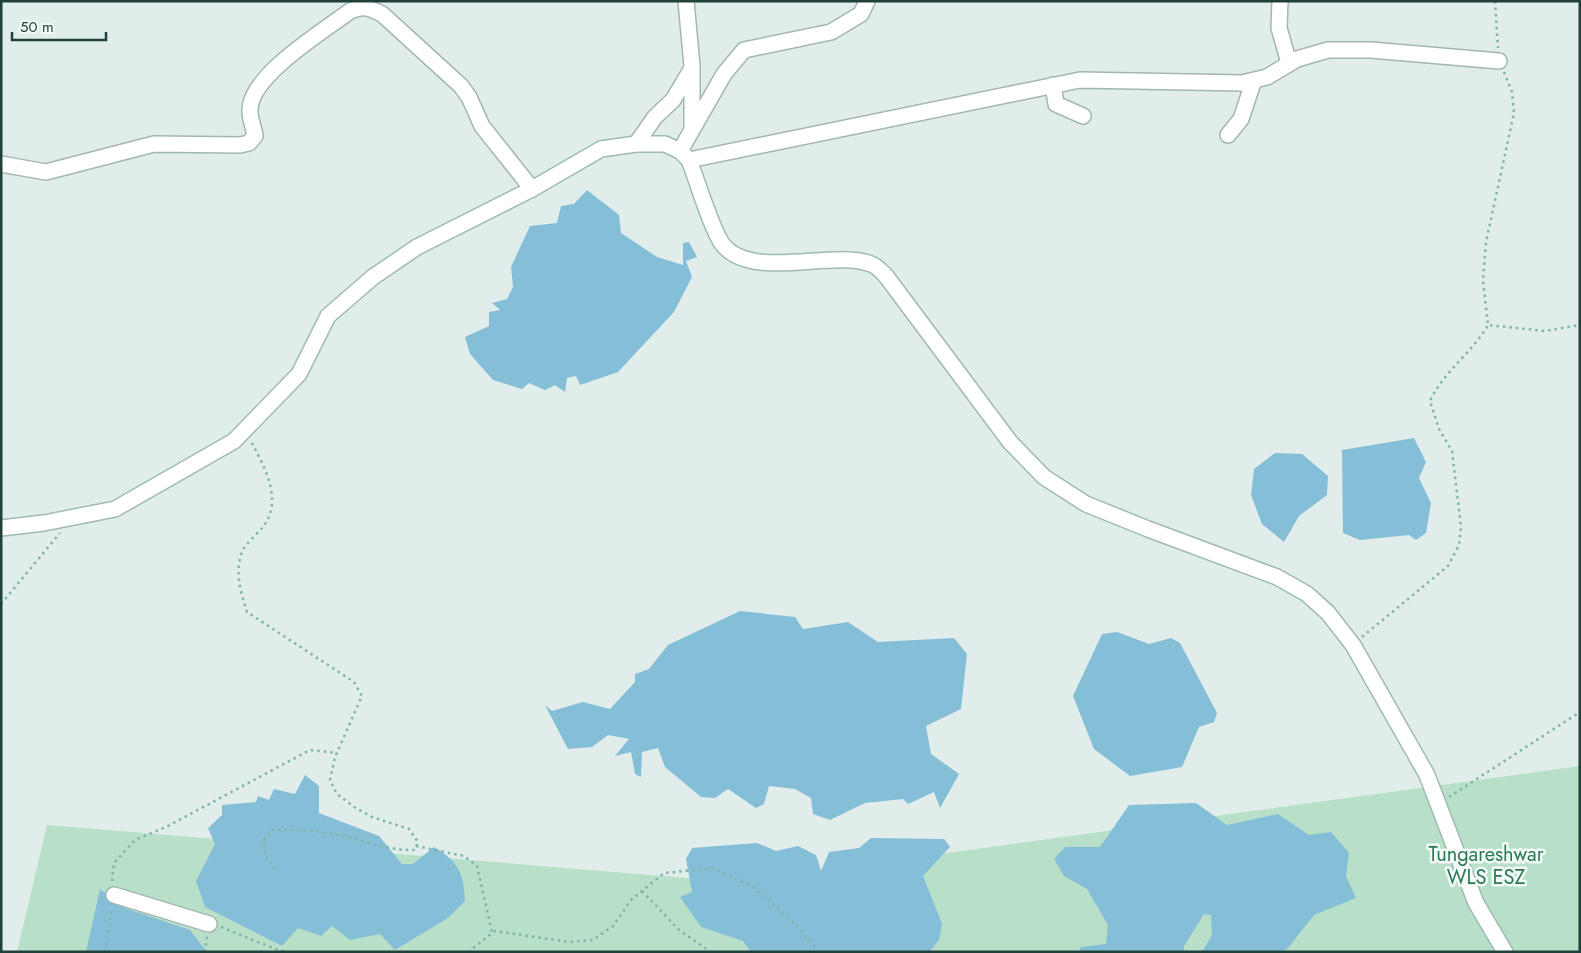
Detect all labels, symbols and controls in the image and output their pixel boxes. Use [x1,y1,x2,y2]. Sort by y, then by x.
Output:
scale bar [12,10,106,42]
text: 50 m [20,16,54,38]
park label: Tungareshwar WLS ESZ [1428,840,1544,892]

